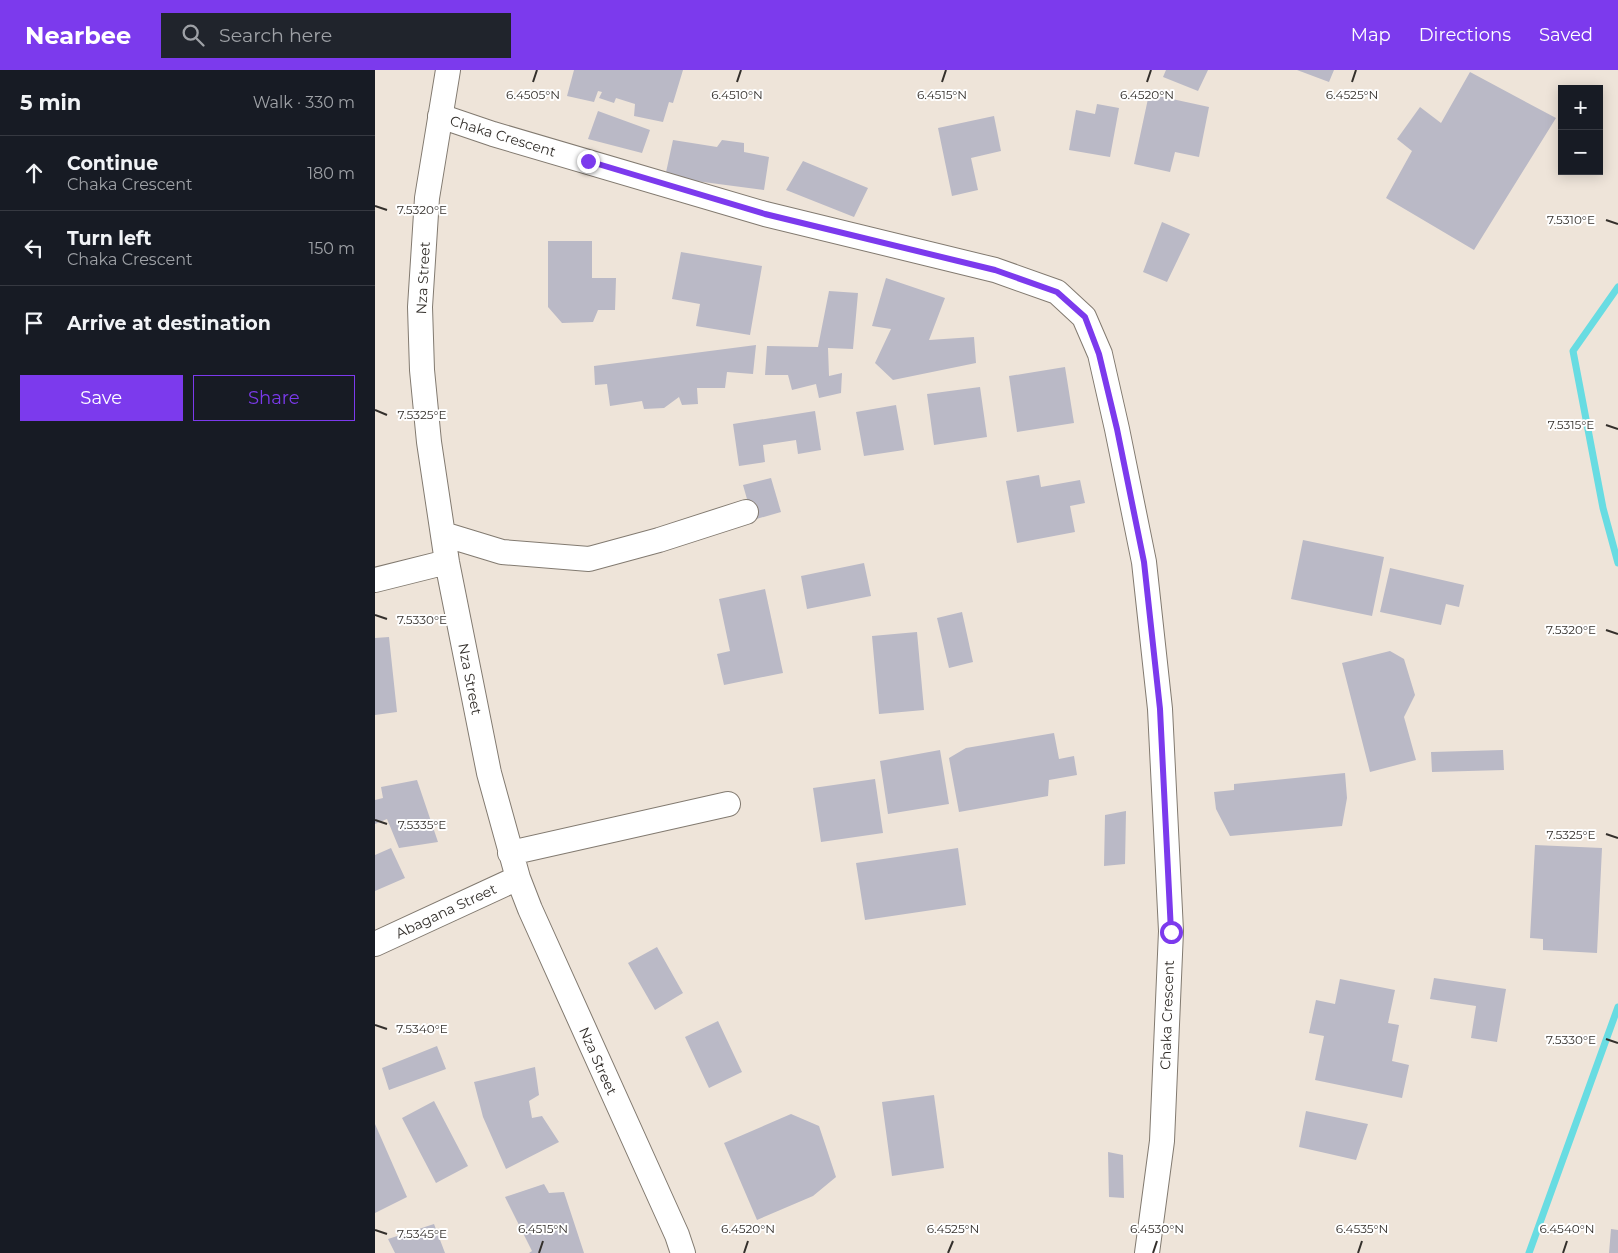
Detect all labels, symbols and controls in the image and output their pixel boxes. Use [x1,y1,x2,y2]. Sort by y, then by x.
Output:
search box [161,13,511,58]
text: Nearbee [25,21,131,50]
icon: search [179,21,207,49]
text: Search here [219,24,332,47]
text: Map [1351,24,1391,46]
text: Directions [1419,24,1511,46]
text: Saved [1539,24,1593,46]
map controls [1558,85,1603,175]
button: + [1558,85,1603,130]
text: 6.4505°N [506,87,560,102]
text: 6.4510°N [711,87,763,102]
text: 6.4515°N [917,87,967,102]
text: 6.4520°N [1120,87,1174,102]
text: 6.4525°N [1326,87,1378,102]
text: 5 min [20,90,81,115]
text: Walk · 330 m [253,93,355,112]
street label: Chaka Crescent [448,111,558,161]
button: − [1558,130,1603,175]
route end [577,150,600,173]
text: Continue [67,152,158,175]
icon: ahead [20,159,48,187]
text: 180 m [307,164,355,183]
text: Chaka Crescent [67,175,193,194]
text: 7.5320°E [397,202,447,217]
text: 7.5310°E [1547,212,1595,227]
text: Turn left [67,227,152,250]
icon: left [20,234,48,262]
text: 150 m [308,239,355,258]
street label: Nza Street [412,241,434,315]
text: Chaka Crescent [67,250,193,269]
icon: arrive [20,309,48,337]
text: Arrive at destination [67,312,271,335]
button: Save [20,375,183,421]
button: Share [193,375,355,421]
text: 7.5325°E [398,407,446,422]
text: 7.5315°E [1548,417,1594,432]
text: 7.5330°E [397,612,447,627]
text: 7.5320°E [1546,622,1596,637]
street label: Nza Street [454,642,486,717]
text: 7.5335°E [398,817,446,832]
text: 7.5325°E [1547,827,1595,842]
street label: Abagana Street [393,880,500,942]
route start [1160,921,1183,944]
street label: Chaka Crescent [1156,959,1178,1070]
text: 7.5340°E [396,1021,448,1036]
street label: Nza Street [575,1024,621,1098]
text: 7.5330°E [1546,1032,1596,1047]
text: 6.4515°N [518,1221,568,1236]
text: 6.4520°N [721,1221,775,1236]
text: 6.4525°N [927,1221,979,1236]
text: 6.4530°N [1130,1221,1184,1236]
text: 6.4535°N [1336,1221,1388,1236]
text: 6.4540°N [1539,1221,1595,1236]
text: 7.5345°E [397,1226,447,1241]

